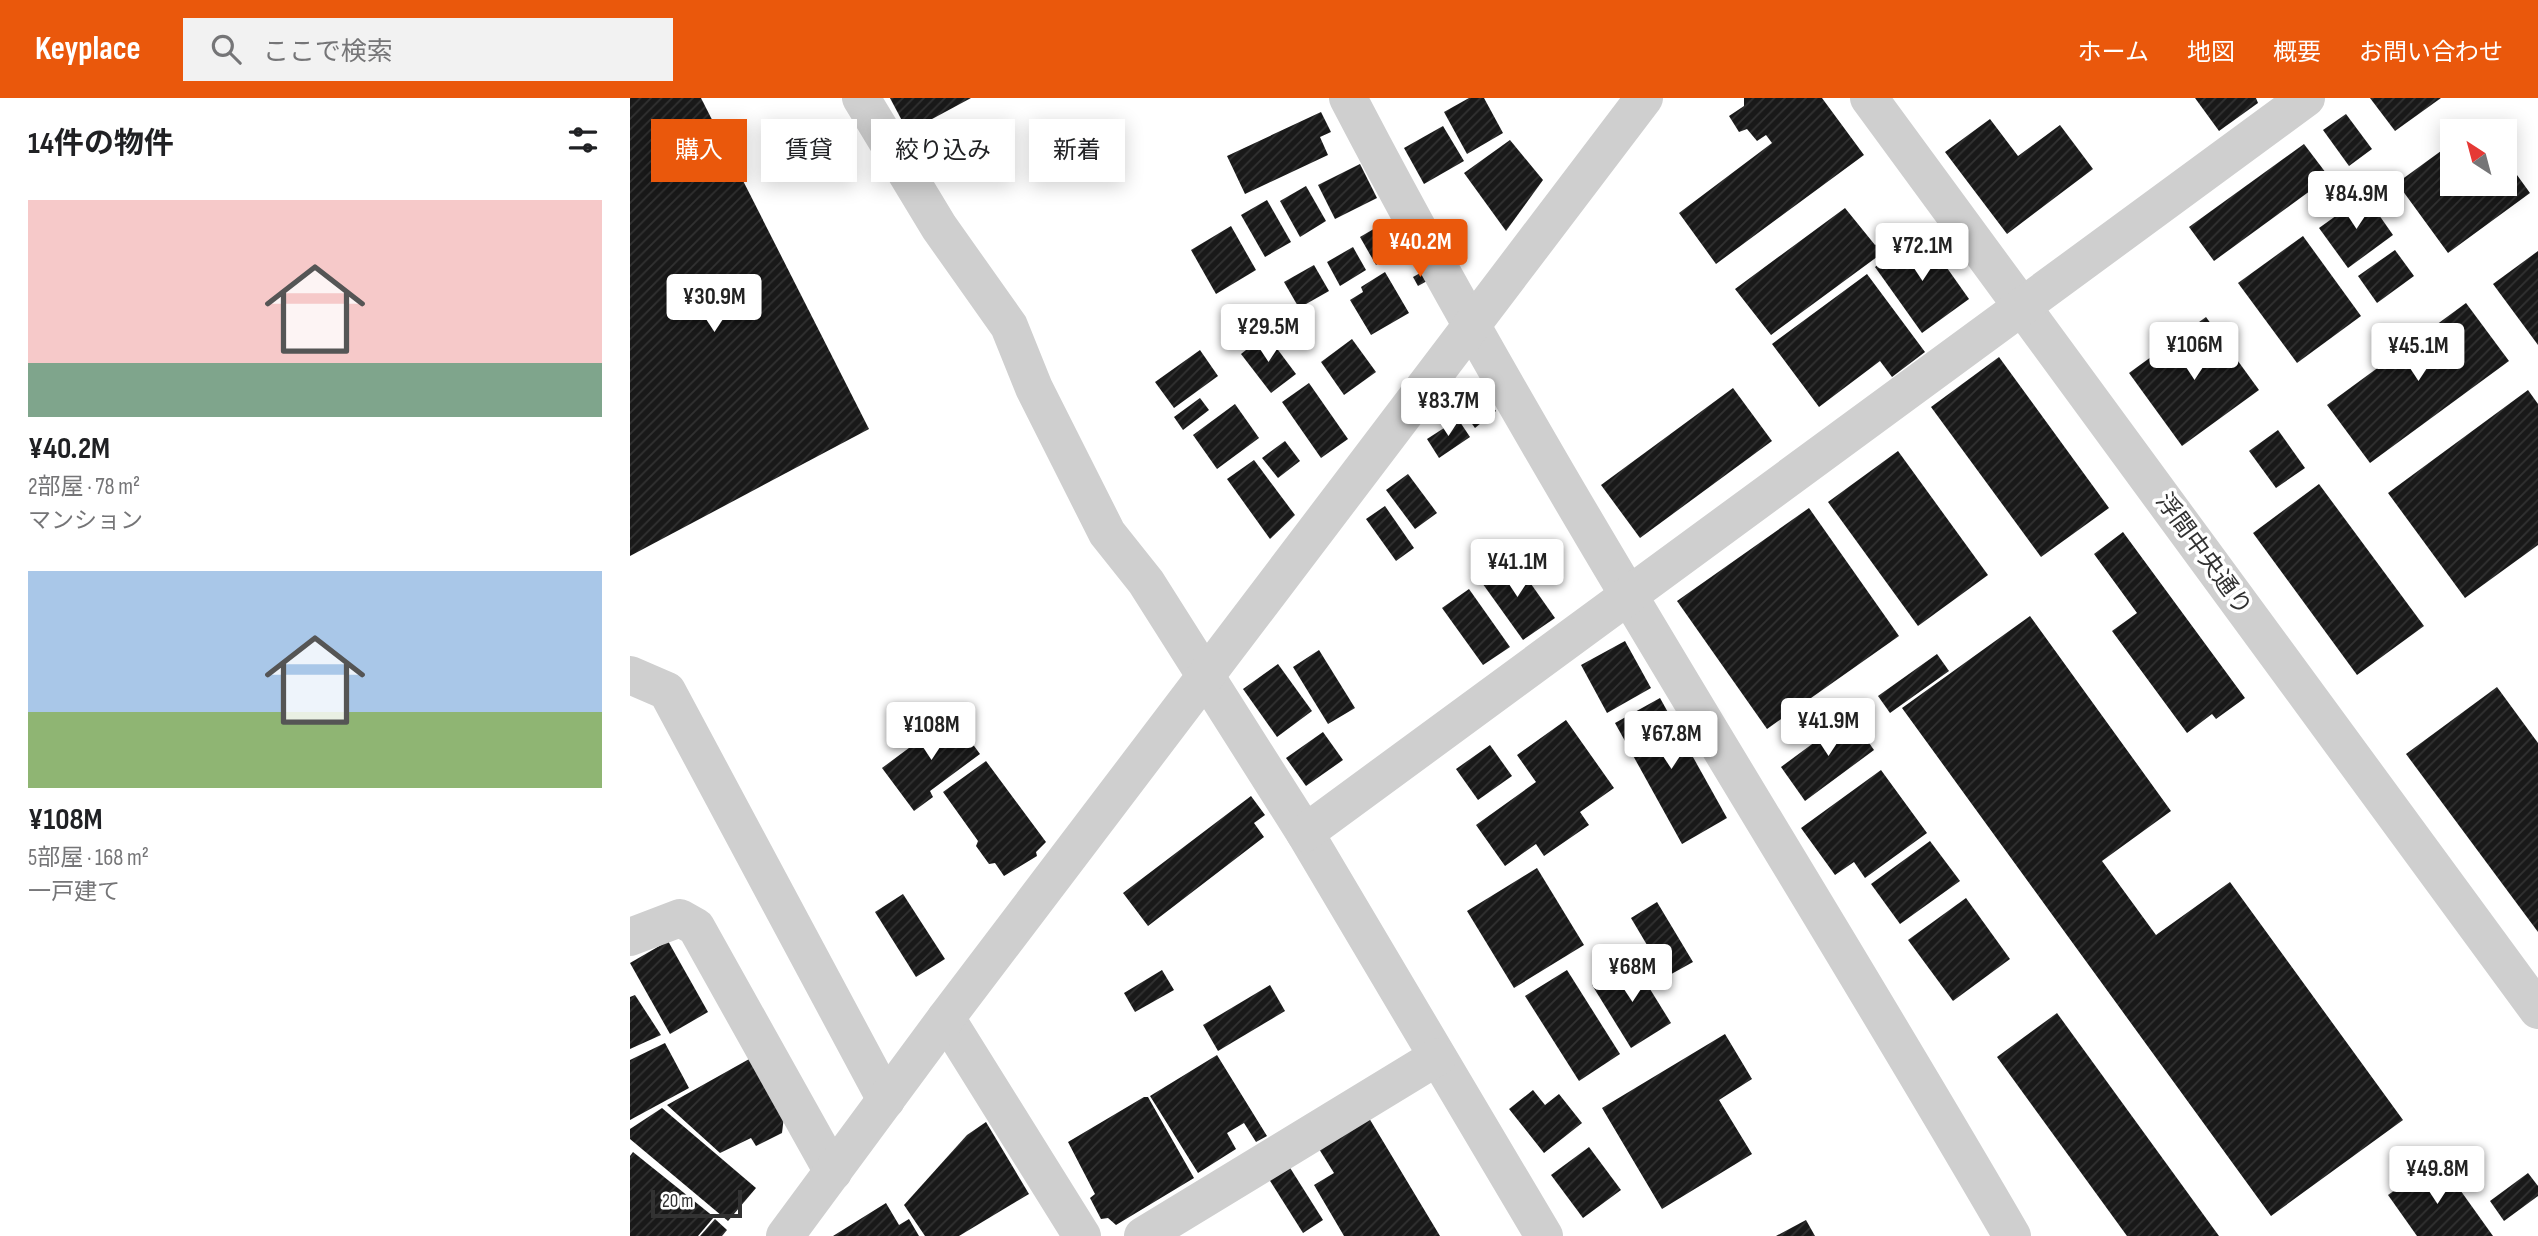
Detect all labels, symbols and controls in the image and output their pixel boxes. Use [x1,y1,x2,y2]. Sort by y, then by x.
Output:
search box [183,18,673,81]
text: Keyplace [35,29,141,69]
icon: search [207,30,245,68]
text: ここで検索 [263,37,393,68]
text: ホーム [2078,38,2149,67]
text: 地図 [2187,38,2235,67]
text: 概要 [2273,38,2321,67]
text: お問い合わせ [2359,38,2503,67]
chip: 購入 [651,119,747,182]
chip: 賃貸 [761,119,857,182]
chip: 絞り込み [871,119,1015,182]
chip: 新着 [1029,119,1125,182]
north arrow [2440,119,2516,196]
map controls [2440,119,2517,196]
icon: filters [564,121,602,159]
text: 14件の物件 [28,126,174,162]
pin: ¥84.9M [2299,172,2413,231]
text: ¥84.9M [2324,180,2388,208]
pin: ¥40.2M [1363,220,1477,279]
pin: ¥72.1M [1865,223,1979,283]
text: ¥40.2M [1389,228,1451,256]
text: ¥72.1M [1892,232,1952,260]
icon: home [252,246,378,372]
pin: ¥30.9M [657,274,771,334]
text: ¥30.9M [683,283,745,311]
pin: ¥29.5M [1211,304,1325,364]
text: ¥29.5M [1237,313,1299,341]
pin: ¥106M [2145,322,2243,382]
pin: ¥45.1M [2361,324,2475,383]
text: ¥106M [2165,331,2223,359]
text: ¥45.1M [2387,332,2449,360]
pin: ¥83.7M [1391,378,1505,438]
text: ¥83.7M [1417,387,1479,415]
text: ¥40.2M [28,431,110,467]
text: 2部屋 · 78 m² [28,473,140,501]
street label: 浮間中央通り [2150,488,2258,621]
text: マンション [28,507,143,535]
pin: ¥41.1M [1460,540,1574,599]
text: ¥41.1M [1487,548,1547,576]
icon: home [252,617,378,743]
pin: ¥41.9M [1771,698,1885,758]
pin: ¥108M [882,702,980,762]
text: ¥41.9M [1797,707,1859,735]
text: ¥108M [902,711,960,739]
pin: ¥67.8M [1614,712,1728,771]
text: ¥67.8M [1640,720,1702,748]
text: ¥108M [28,802,103,838]
text: 5部屋 · 168 m² [28,844,149,872]
text: 一戸建て [28,878,120,906]
pin: ¥68M [1591,944,1673,1004]
text: ¥68M [1608,953,1656,981]
pin: ¥49.8M [2380,1146,2494,1206]
text: ¥49.8M [2405,1155,2469,1183]
scale bar [651,1187,742,1219]
text: 20 m [662,1190,694,1213]

